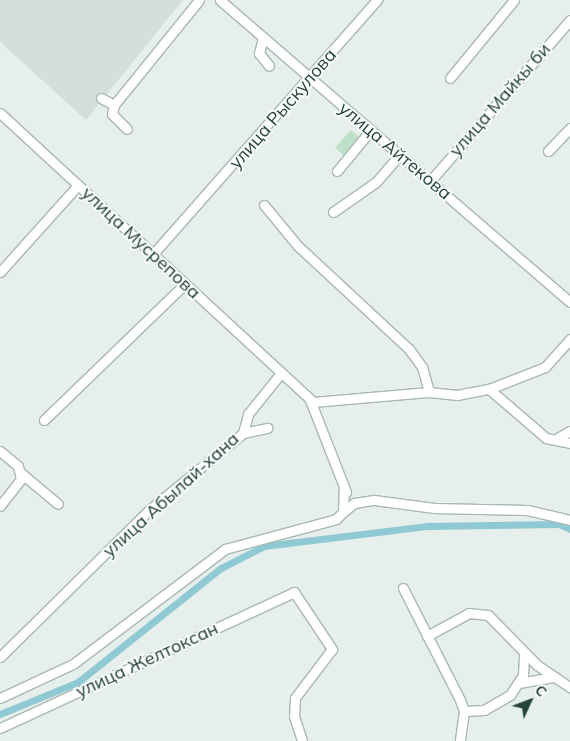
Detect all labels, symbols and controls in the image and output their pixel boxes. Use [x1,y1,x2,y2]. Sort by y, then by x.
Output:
street label: улица Майкы би [445,39,555,161]
street label: улица Рыскулова [225,45,341,173]
street label: улица Айтекова [334,98,456,204]
street label: улица Мусрепова [77,182,205,304]
street label: улица Абылай-хана [98,428,244,562]
street label: улица Желтоксан [72,618,222,702]
north arrow [505,676,555,726]
text: С [531,681,551,700]

